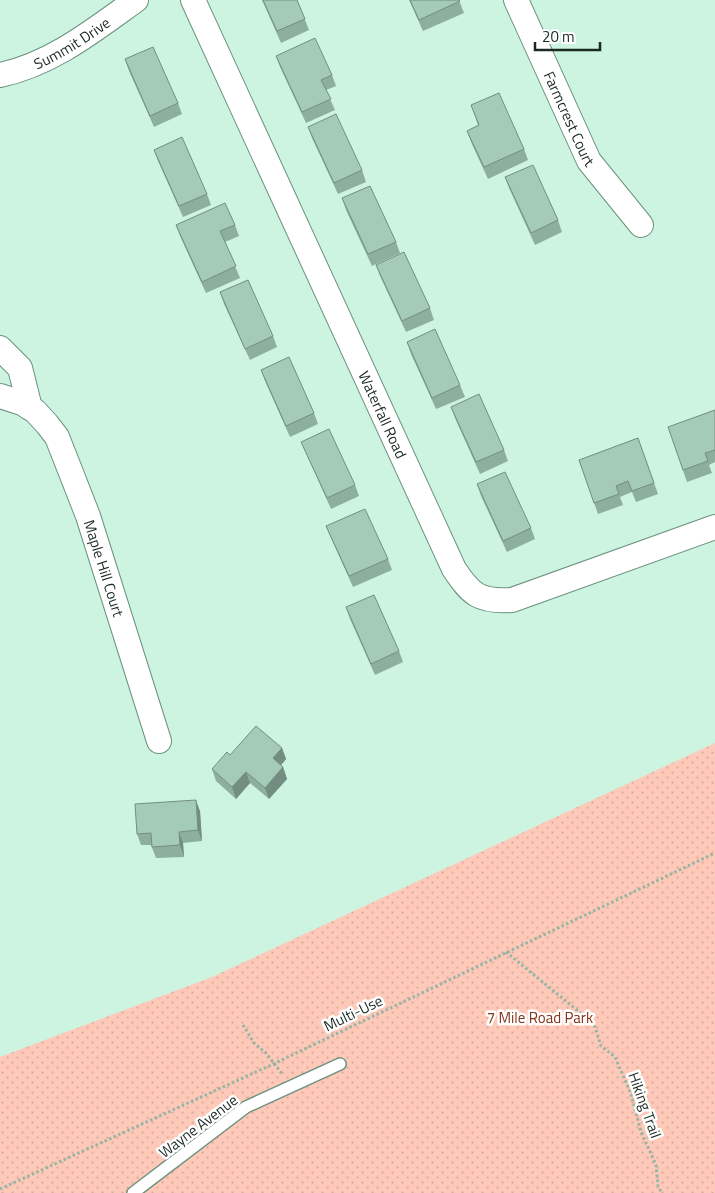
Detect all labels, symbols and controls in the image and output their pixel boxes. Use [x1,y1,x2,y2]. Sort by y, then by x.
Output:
street label: Summit Drive [30,11,115,75]
scale bar [535,20,600,52]
text: 20 m [542,25,575,48]
street label: Farmcrest Court [538,67,601,172]
street label: Waterfall Road [353,367,413,462]
street label: Maple Hill Court [78,517,131,620]
street label: Multi-Use [320,989,386,1037]
park label: 7 Mile Road Park [487,1006,593,1029]
street label: Hiking Trail [622,1069,668,1141]
street label: Wayne Avenue [154,1089,242,1163]

